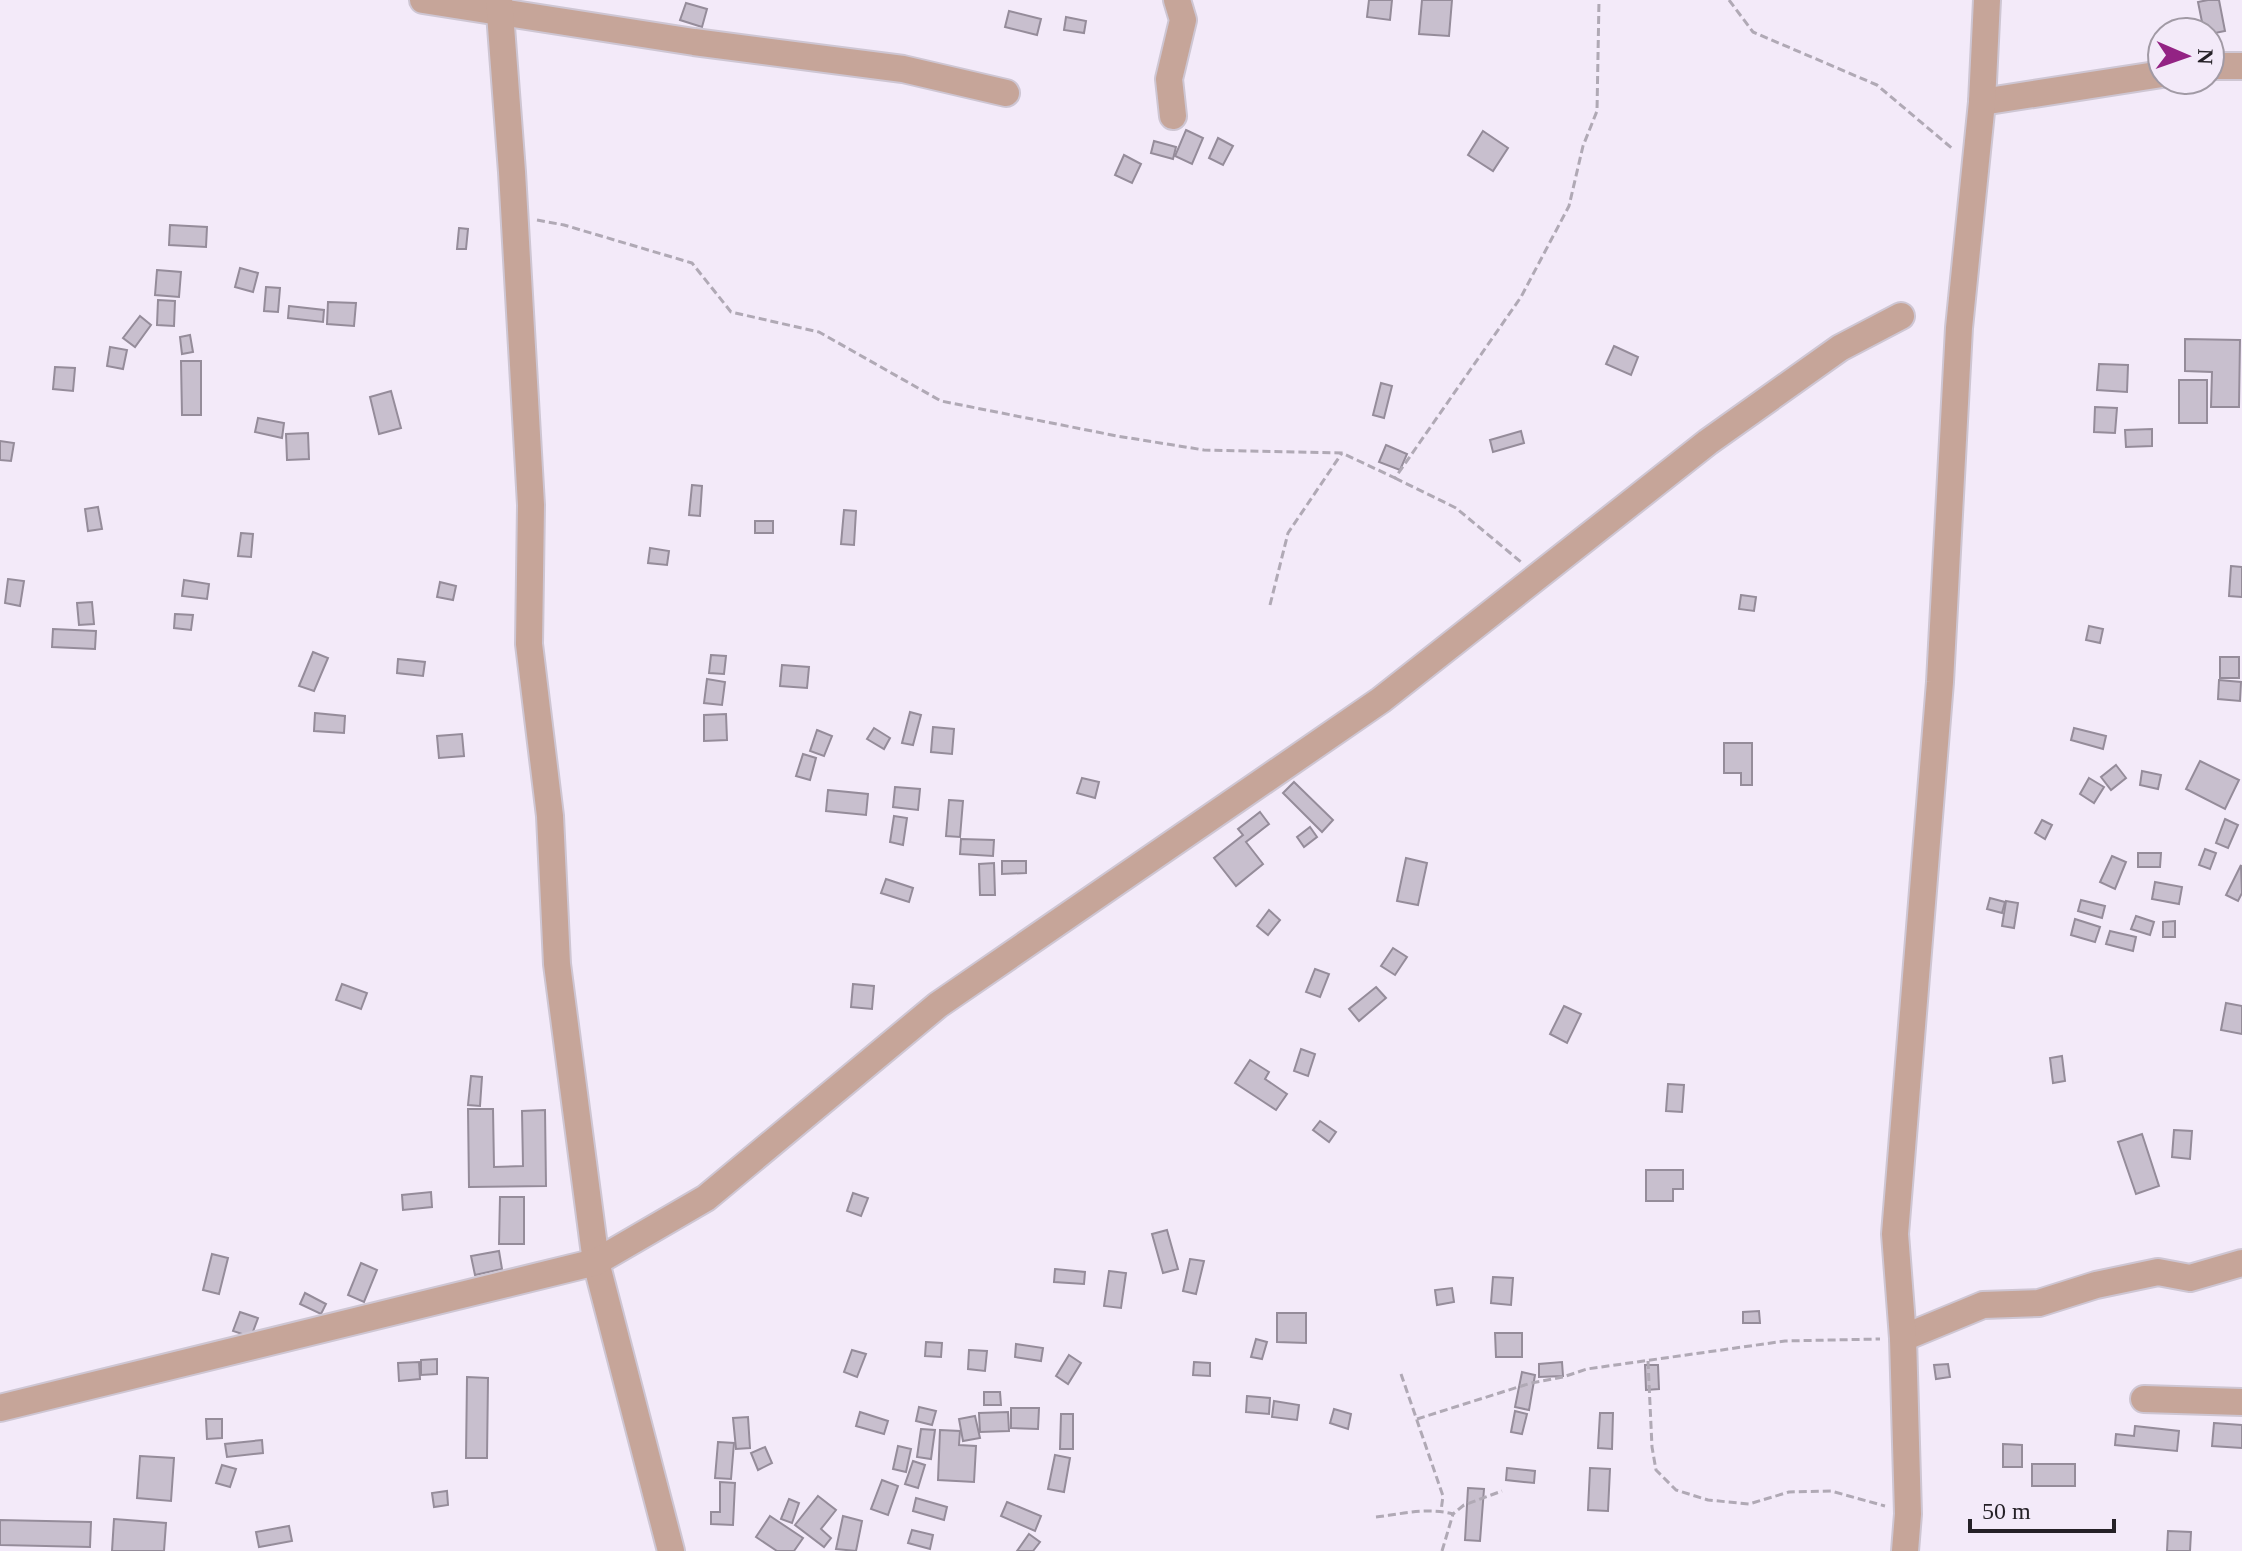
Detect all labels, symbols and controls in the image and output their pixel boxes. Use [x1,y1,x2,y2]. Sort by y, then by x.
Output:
north arrow [2146,16,2226,96]
text: N [2193,48,2218,65]
scale bar [1970,1483,2114,1533]
text: 50 m [1982,1498,2031,1524]

